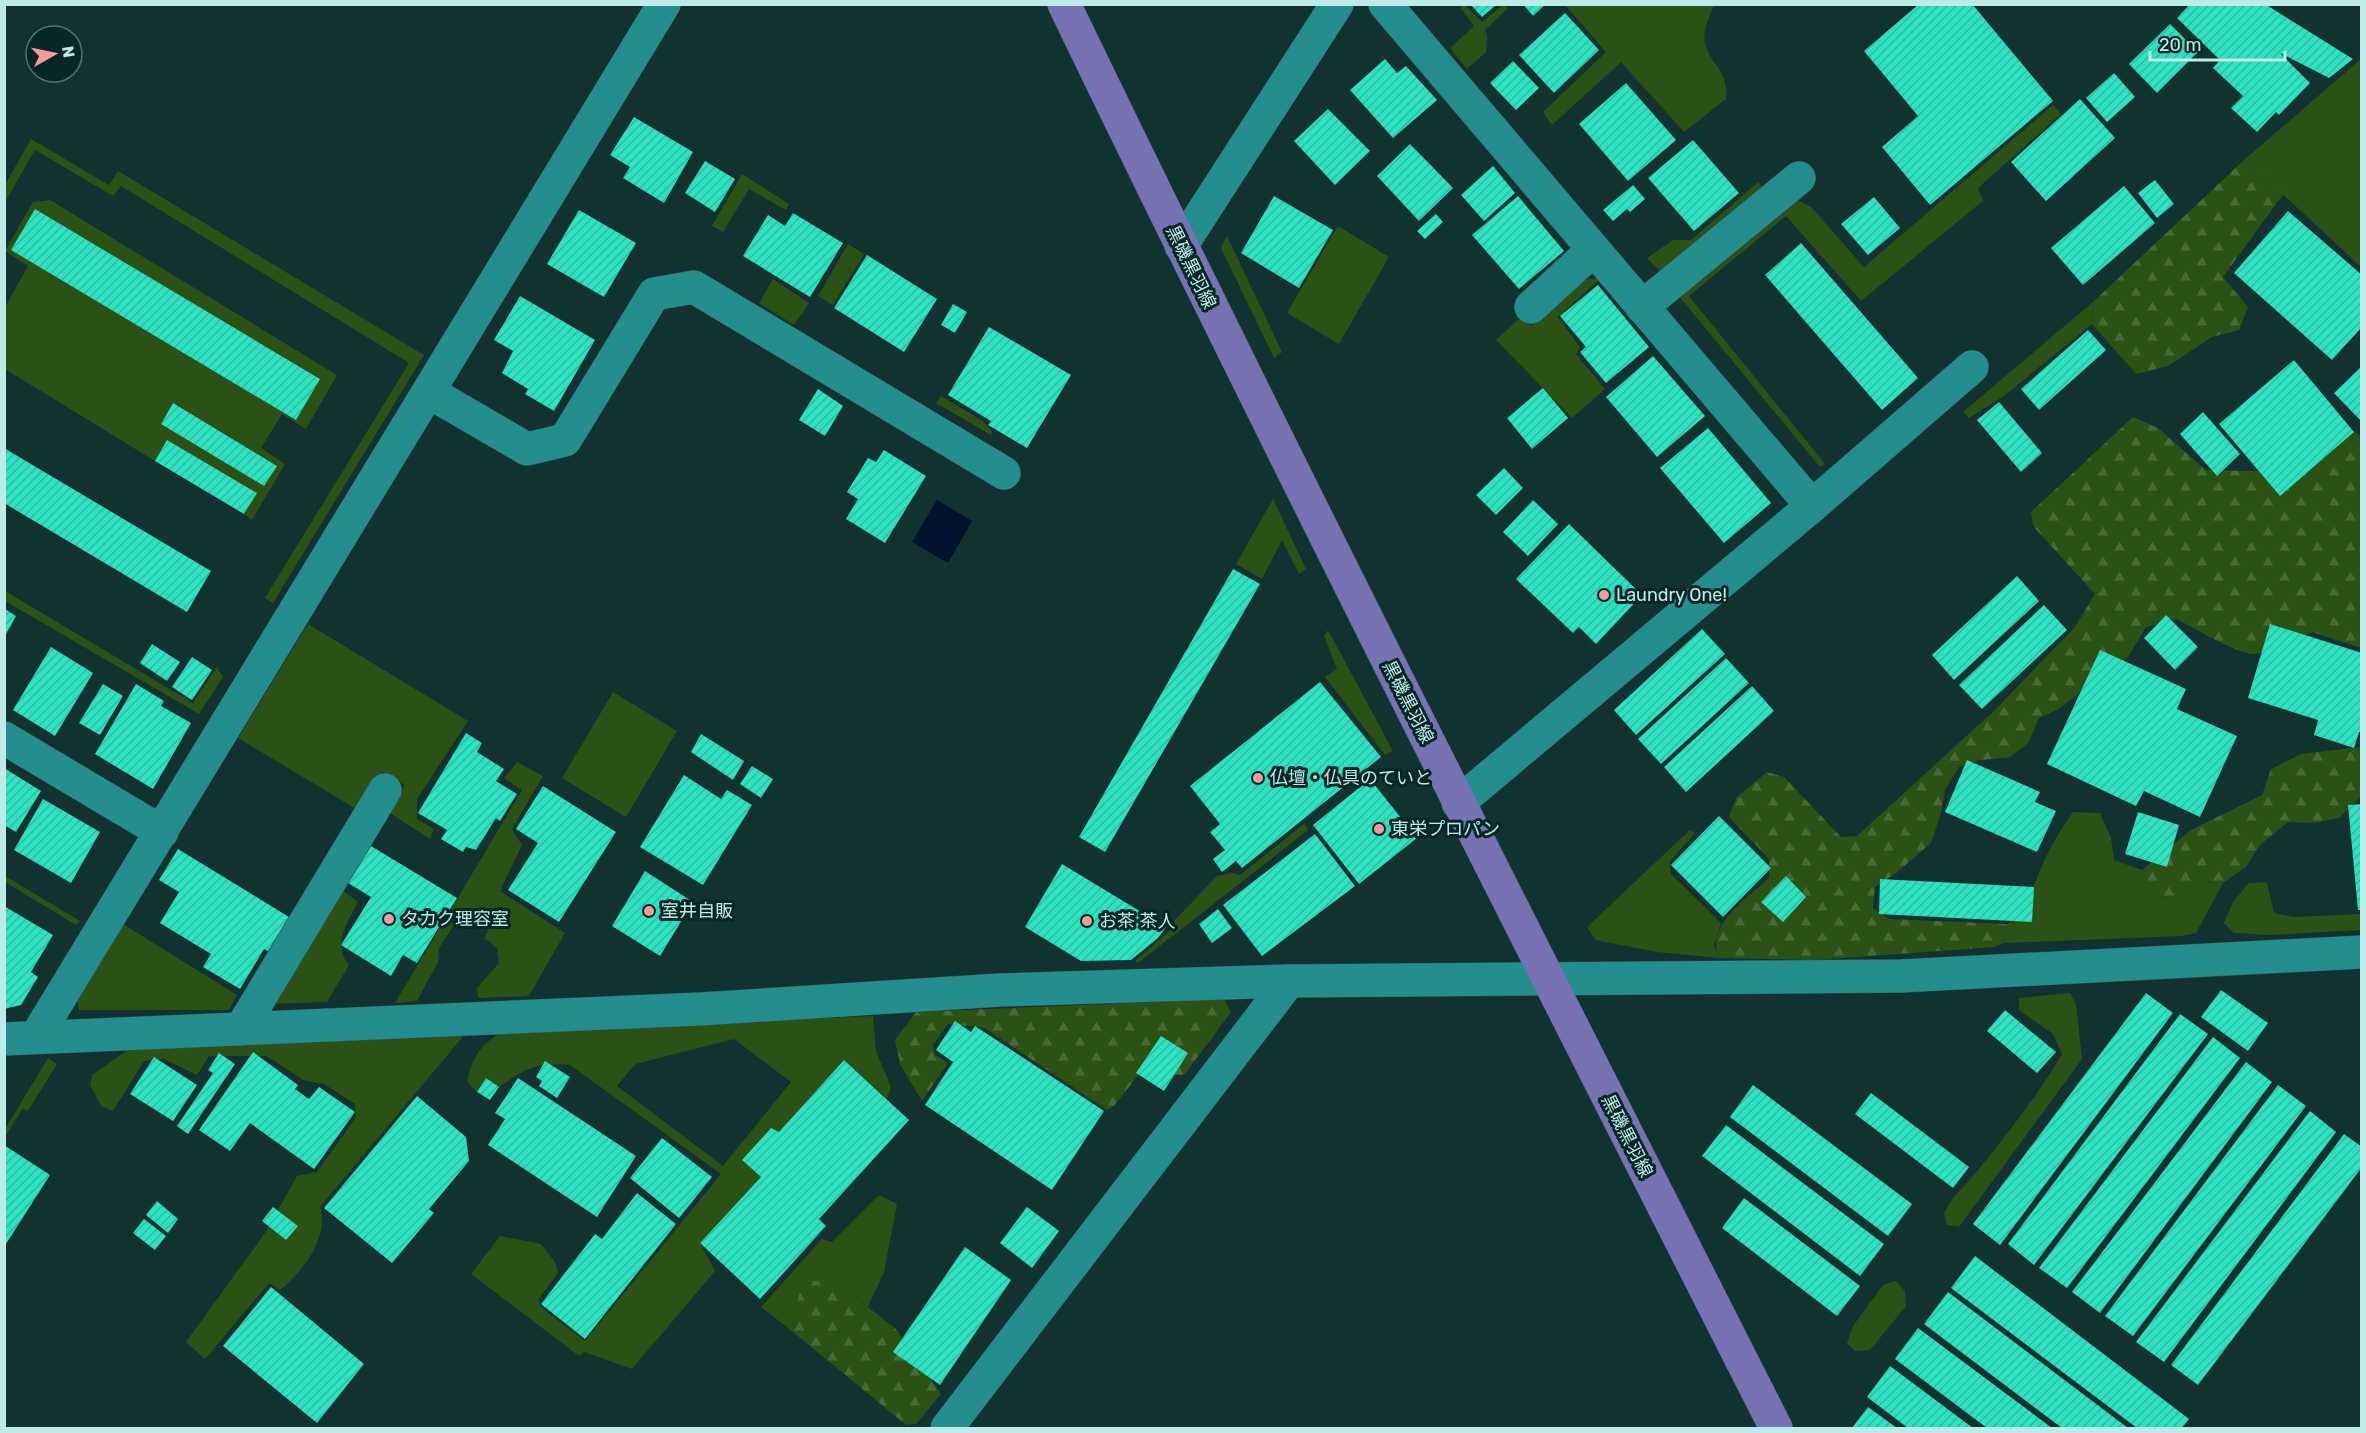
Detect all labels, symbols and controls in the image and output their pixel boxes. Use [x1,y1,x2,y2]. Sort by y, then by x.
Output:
north arrow [24,24,84,84]
scale bar [2150,24,2285,62]
text: 20 m [2159,34,2201,56]
text: N [58,45,79,59]
street label: 黒磯黒羽線 [1161,222,1221,312]
place label: Laundry One! [1616,584,1727,606]
marker: Laundry One! [1597,588,1611,602]
street label: 黒磯黒羽線 [1378,657,1438,747]
place label: 仏壇・仏具のていと [1270,767,1432,789]
marker: 仏壇・仏具のていと [1251,771,1265,785]
place label: 東栄プロパン [1391,818,1500,840]
marker: 東栄プロパン [1372,822,1386,836]
place label: 室井自販 [661,900,733,922]
marker: 室井自販 [642,904,656,918]
place label: タカク理容室 [401,908,509,930]
place label: お茶 茶人 [1099,910,1175,932]
marker: タカク理容室 [382,912,396,926]
marker: お茶 茶人 [1080,914,1094,928]
street label: 黒磯黒羽線 [1597,1091,1657,1181]

